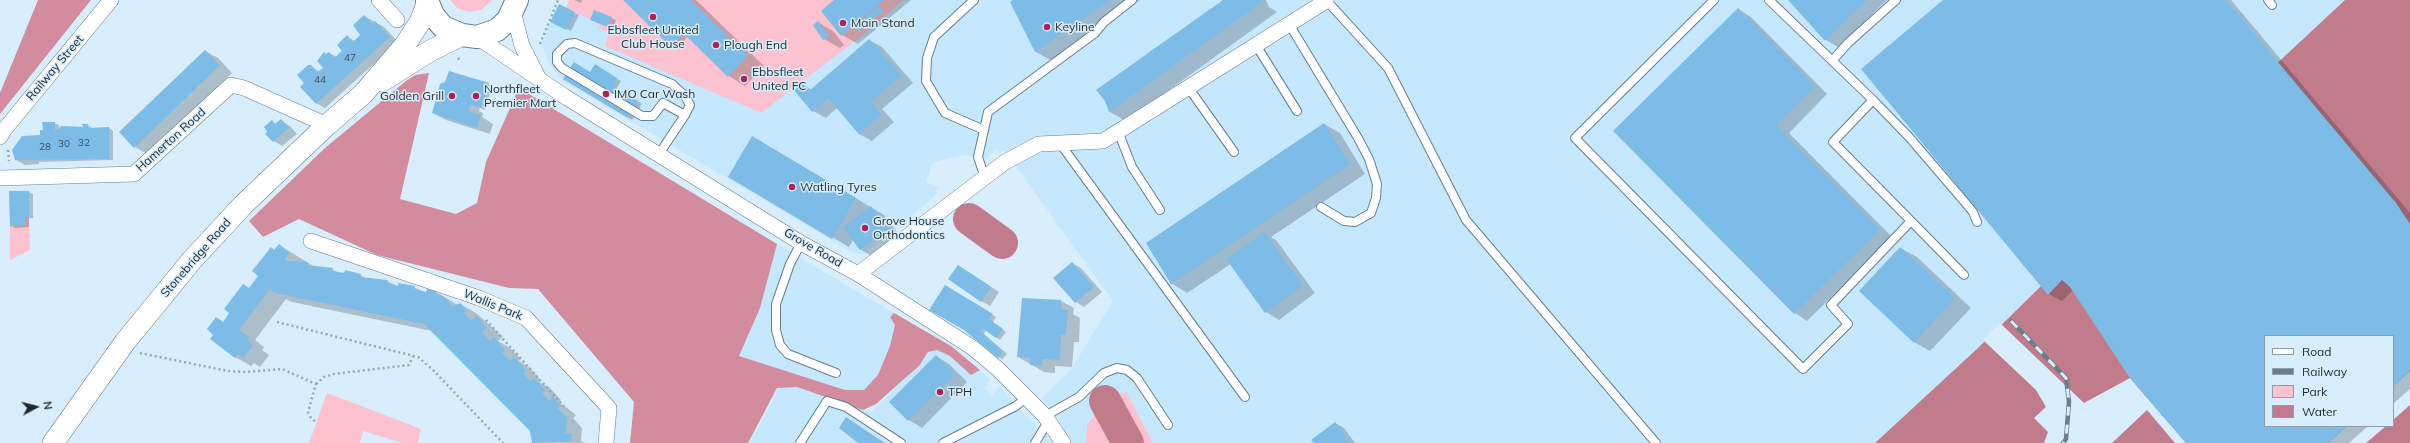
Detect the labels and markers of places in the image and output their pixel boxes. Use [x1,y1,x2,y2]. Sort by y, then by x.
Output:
marker: Ebbsfleet United Club House [648,12,658,22]
place label: Main Stand [851,16,915,30]
marker: Main Stand [838,18,848,28]
place label: Keyline [1055,20,1095,34]
marker: Keyline [1042,22,1052,32]
place label: Ebbsfleet United Club House [607,23,699,51]
place label: Plough End [724,38,787,52]
marker: Plough End [711,40,721,50]
place label: Ebbsfleet United FC [752,65,806,93]
marker: Ebbsfleet United FC [739,74,749,84]
place label: Northfleet Premier Mart [484,82,556,110]
place label: IMO Car Wash [614,87,695,101]
place label: Golden Grill [380,89,444,103]
marker: IMO Car Wash [601,89,611,99]
marker: Golden Grill [447,91,457,101]
marker: Northfleet Premier Mart [471,91,481,101]
place label: Watling Tyres [800,180,877,194]
marker: Watling Tyres [787,182,797,192]
place label: Grove House Orthodontics [873,214,945,242]
marker: Grove House Orthodontics [860,223,870,233]
place label: TPH [948,385,972,399]
marker: TPH [935,387,945,397]

